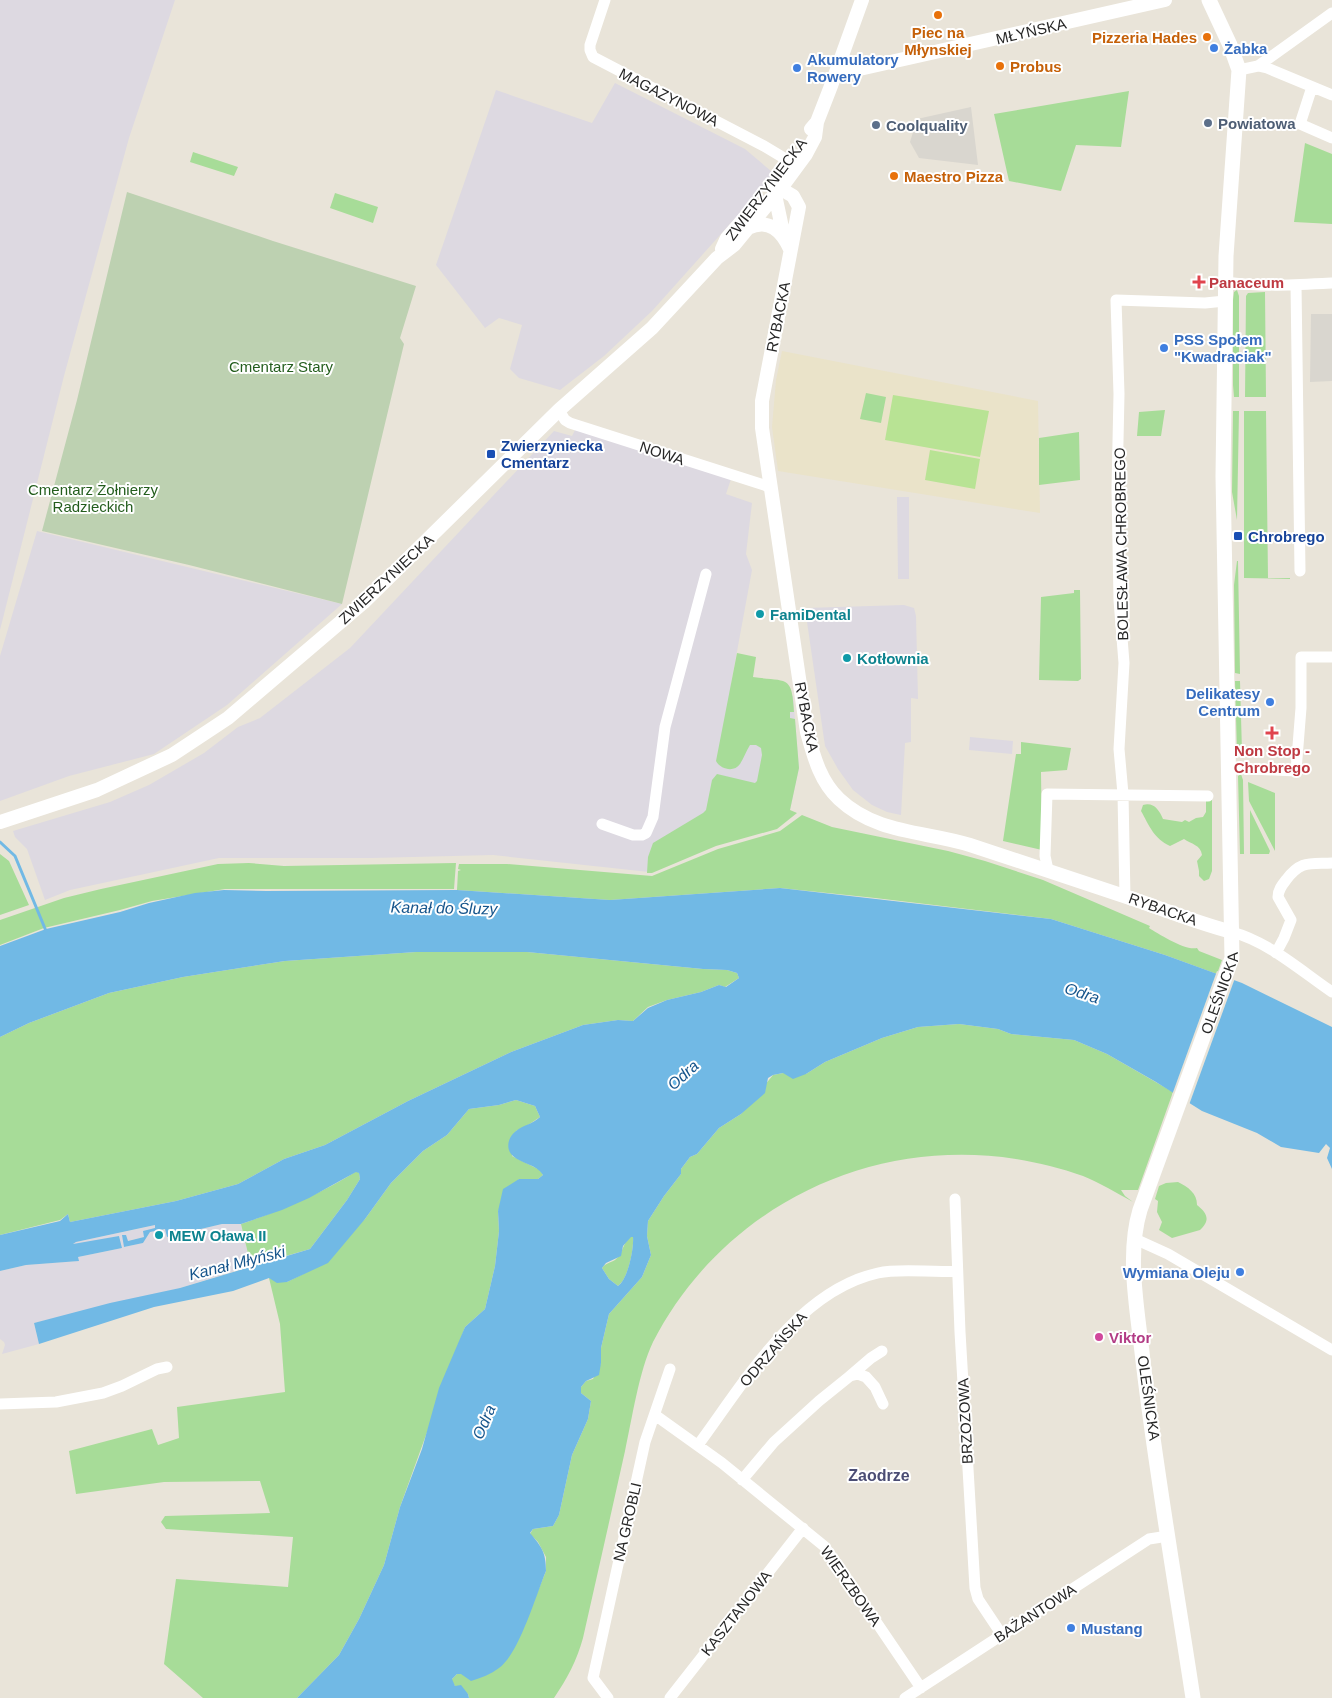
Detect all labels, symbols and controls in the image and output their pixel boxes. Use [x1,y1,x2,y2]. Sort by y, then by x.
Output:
marker: Piec na Młynskiej [932,9,944,21]
street label: MŁYŃSKA [994,15,1068,47]
place label: Piec na Młynskiej [904,24,972,58]
place label: Pizzeria Hades [1092,29,1197,46]
marker: Pizzeria Hades [1201,31,1213,43]
place label: Żabka [1224,40,1268,57]
marker: Żabka [1208,42,1220,54]
place label: Akumulatory Rowery [807,51,899,85]
place label: Probus [1010,58,1062,75]
marker: Probus [994,60,1006,72]
marker: Akumulatory Rowery [791,62,803,74]
street label: MAGAZYNOWA [616,65,722,129]
place label: Powiatowa [1218,115,1296,132]
place label: Coolquality [886,117,968,134]
marker: Powiatowa [1202,117,1214,129]
marker: Coolquality [870,119,882,131]
street label: ZWIERZYNIECKA [722,135,810,243]
place label: Maestro Pizza [904,168,1004,185]
marker: Maestro Pizza [888,170,900,182]
place label: Panaceum [1209,274,1284,291]
marker: Panaceum [1193,276,1205,288]
street label: RYBACKA [763,280,793,354]
place label: PSS Społem "Kwadraciak" [1174,331,1272,365]
marker: PSS Społem "Kwadraciak" [1158,342,1170,354]
park label: Cmentarz Stary [229,358,334,375]
place label: Zwierzyniecka Cmentarz [501,437,603,471]
street label: NOWA [637,438,687,468]
street label: BOLESŁAWA CHROBREGO [1111,447,1131,641]
marker: Zwierzyniecka Cmentarz [485,448,497,460]
park label: Cmentarz Żołnierzy Radzieckich [28,481,159,515]
place label: Chrobrego [1248,528,1325,545]
marker: Chrobrego [1232,530,1244,542]
street label: ZWIERZYNIECKA [335,531,437,627]
place label: FamiDental [770,606,851,623]
marker: FamiDental [754,608,766,620]
place label: Kotłownia [857,650,929,667]
marker: Kotłownia [841,652,853,664]
street label: RYBACKA [792,680,822,754]
place label: Delikatesy Centrum [1186,685,1261,719]
marker: Delikatesy Centrum [1264,696,1276,708]
marker: Non Stop - Chrobrego [1266,727,1278,739]
place label: Non Stop - Chrobrego [1234,742,1310,776]
street label: RYBACKA [1126,889,1200,929]
water label: Kanał do Śluzy [390,898,499,917]
street label: OLEŚNICKA [1197,952,1241,1036]
water label: Odra [1062,979,1102,1007]
water label: Odra [664,1057,702,1093]
place label: MEW Oława II [169,1227,267,1244]
marker: MEW Oława II [153,1229,165,1241]
water label: Kanał Młyński [187,1243,287,1283]
place label: Wymiana Oleju [1123,1264,1230,1281]
marker: Wymiana Oleju [1234,1266,1246,1278]
street label: ODRZAŃSKA [736,1308,810,1390]
place label: Viktor [1109,1329,1151,1346]
marker: Viktor [1093,1331,1105,1343]
street label: OLEŚNICKA [1135,1354,1163,1442]
street label: BRZOZOWA [954,1378,976,1464]
water label: Odra [469,1402,499,1442]
district label: Zaodrze [848,1467,910,1484]
street label: NA GROBLI [610,1481,644,1563]
street label: WIERZBOWA [817,1543,885,1629]
street label: KASZTANOWA [697,1567,775,1659]
street label: BAŻANTOWA [991,1580,1079,1646]
place label: Mustang [1081,1620,1143,1637]
marker: Mustang [1065,1622,1077,1634]

